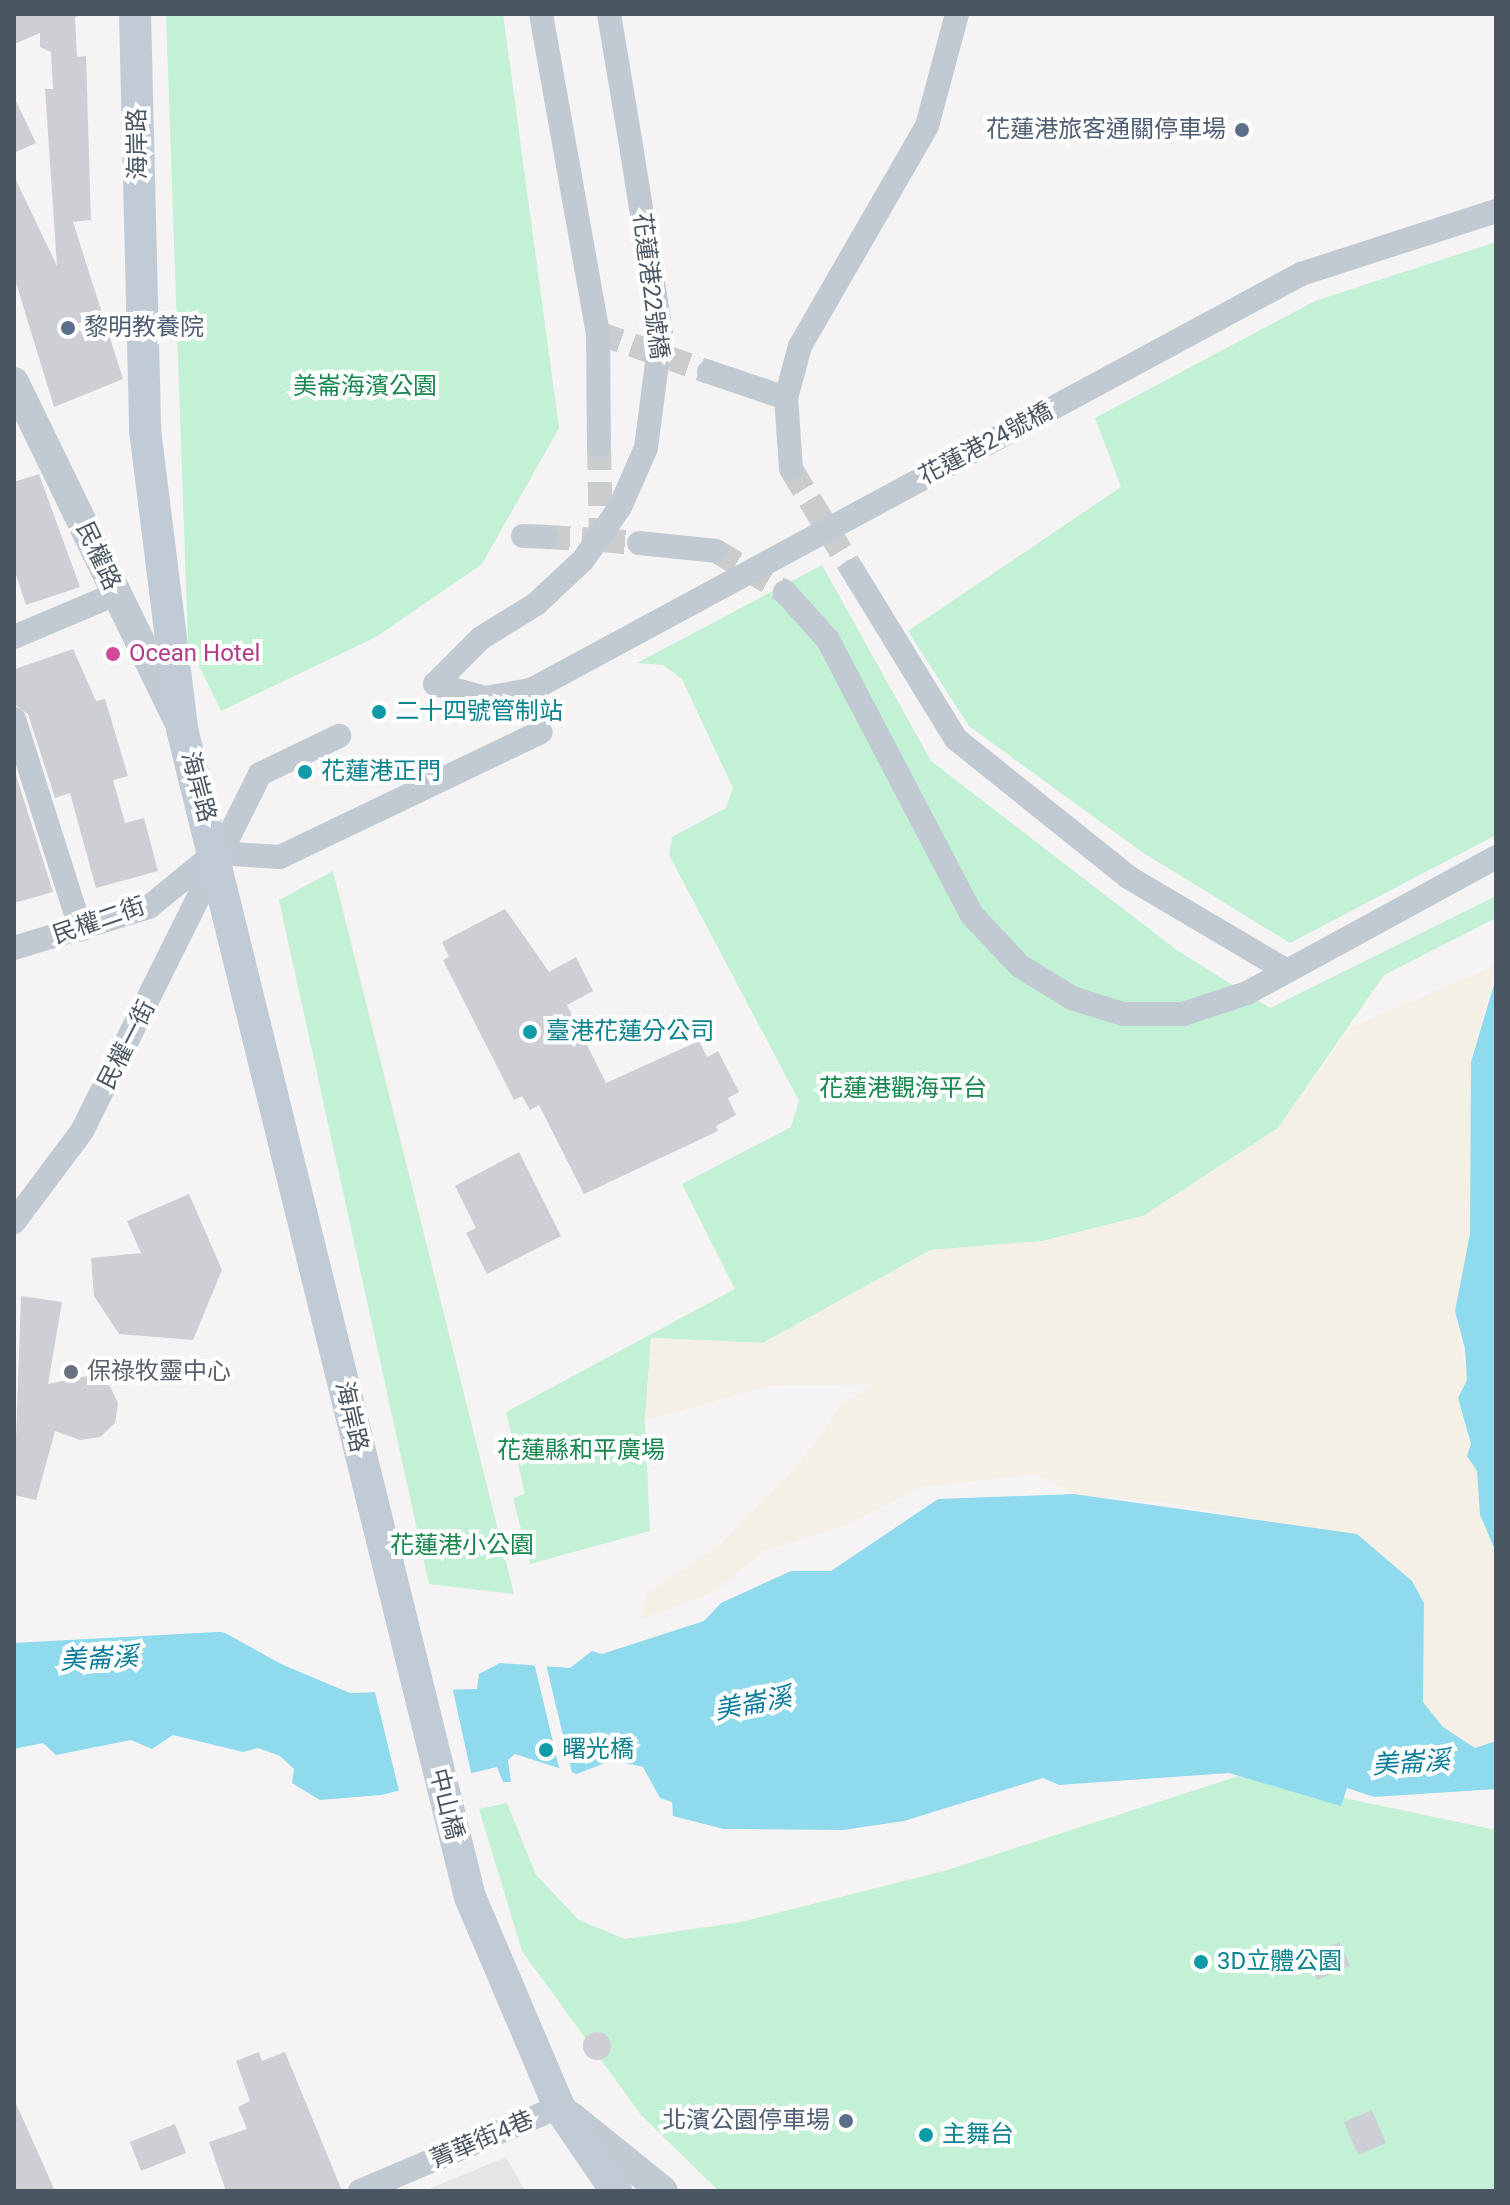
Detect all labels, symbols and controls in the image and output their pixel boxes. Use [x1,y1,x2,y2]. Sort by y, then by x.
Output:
street label: 海岸路 [123,108,153,180]
place label: 花蓮港旅客通關停車場 [986,116,1226,144]
marker: 花蓮港旅客通關停車場 [1233,121,1251,139]
street label: 花蓮港22號橋 [627,211,673,361]
place label: 黎明教養院 [84,314,204,342]
marker: 黎明教養院 [59,319,77,337]
park label: 美崙海濱公園 [293,373,437,401]
street label: 花蓮港24號橋 [914,397,1058,491]
street label: 民權路 [70,517,126,595]
place label: Ocean Hotel [129,640,260,668]
marker: Ocean Hotel [104,645,122,663]
place label: 二十四號管制站 [395,698,563,726]
marker: 二十四號管制站 [370,703,388,721]
street label: 海岸路 [175,748,221,826]
place label: 花蓮港正門 [321,758,441,786]
marker: 花蓮港正門 [296,763,314,781]
street label: 民權二街 [49,892,149,950]
street label: 民權一街 [92,996,162,1094]
place label: 臺港花蓮分公司 [546,1018,714,1046]
marker: 臺港花蓮分公司 [521,1023,539,1041]
park label: 花蓮港觀海平台 [819,1075,987,1103]
place label: 保祿牧靈中心 [87,1358,231,1386]
marker: 保祿牧靈中心 [62,1363,80,1381]
street label: 海岸路 [329,1379,373,1455]
park label: 花蓮縣和平廣場 [497,1437,665,1465]
park label: 花蓮港小公園 [390,1532,534,1560]
water label: 美崙溪 [59,1641,139,1677]
water label: 美崙溪 [712,1681,794,1727]
place label: 曙光橋 [562,1736,634,1764]
marker: 曙光橋 [537,1741,555,1759]
water label: 美崙溪 [1371,1745,1451,1781]
street label: 中山橋 [423,1766,469,1842]
place label: 3D立體公園 [1217,1948,1342,1976]
marker: 3D立體公園 [1192,1953,1210,1971]
street label: 菁華街4巷 [426,2105,538,2175]
place label: 北濱公園停車場 [662,2107,830,2135]
marker: 北濱公園停車場 [837,2112,855,2130]
place label: 主舞台 [942,2121,1014,2149]
marker: 主舞台 [917,2126,935,2144]

